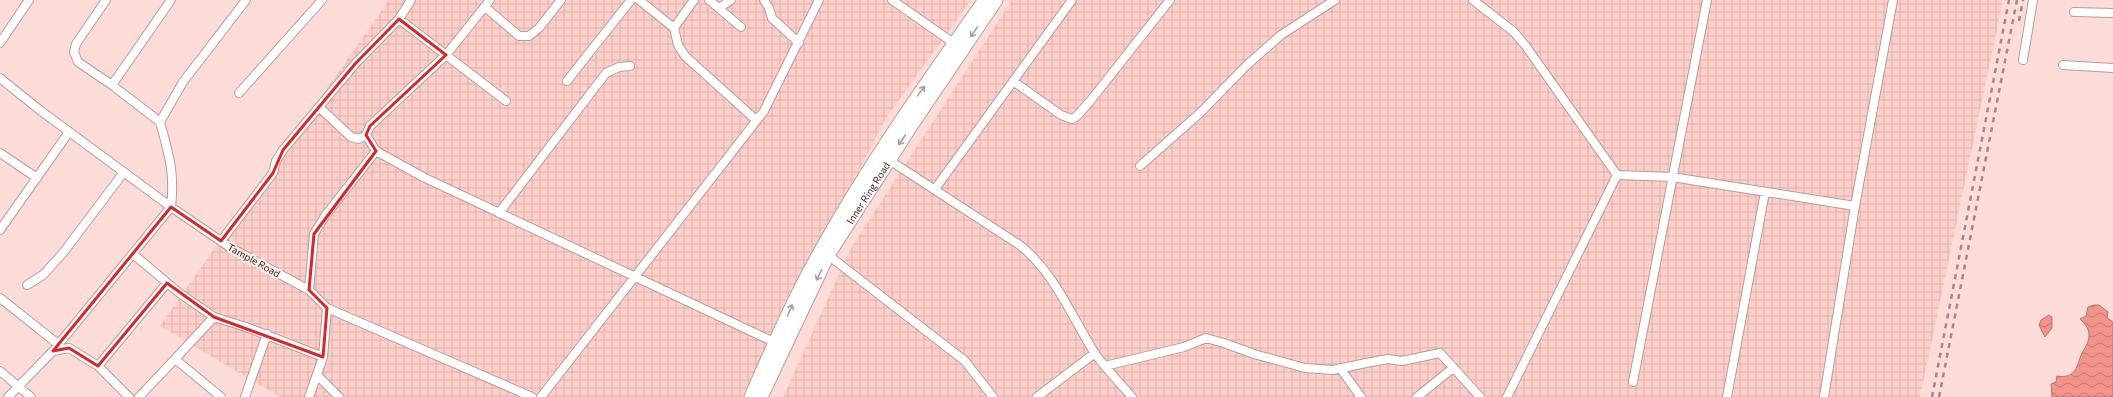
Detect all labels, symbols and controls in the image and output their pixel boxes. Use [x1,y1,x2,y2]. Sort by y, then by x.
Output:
one-way arrow [970,27,978,38]
one-way arrow [917,85,925,96]
one-way arrow [897,135,906,146]
street label: Inner Ring Road [844,159,892,226]
street label: Tample Road [226,241,283,280]
one-way arrow [815,269,822,281]
one-way arrow [787,305,795,317]

